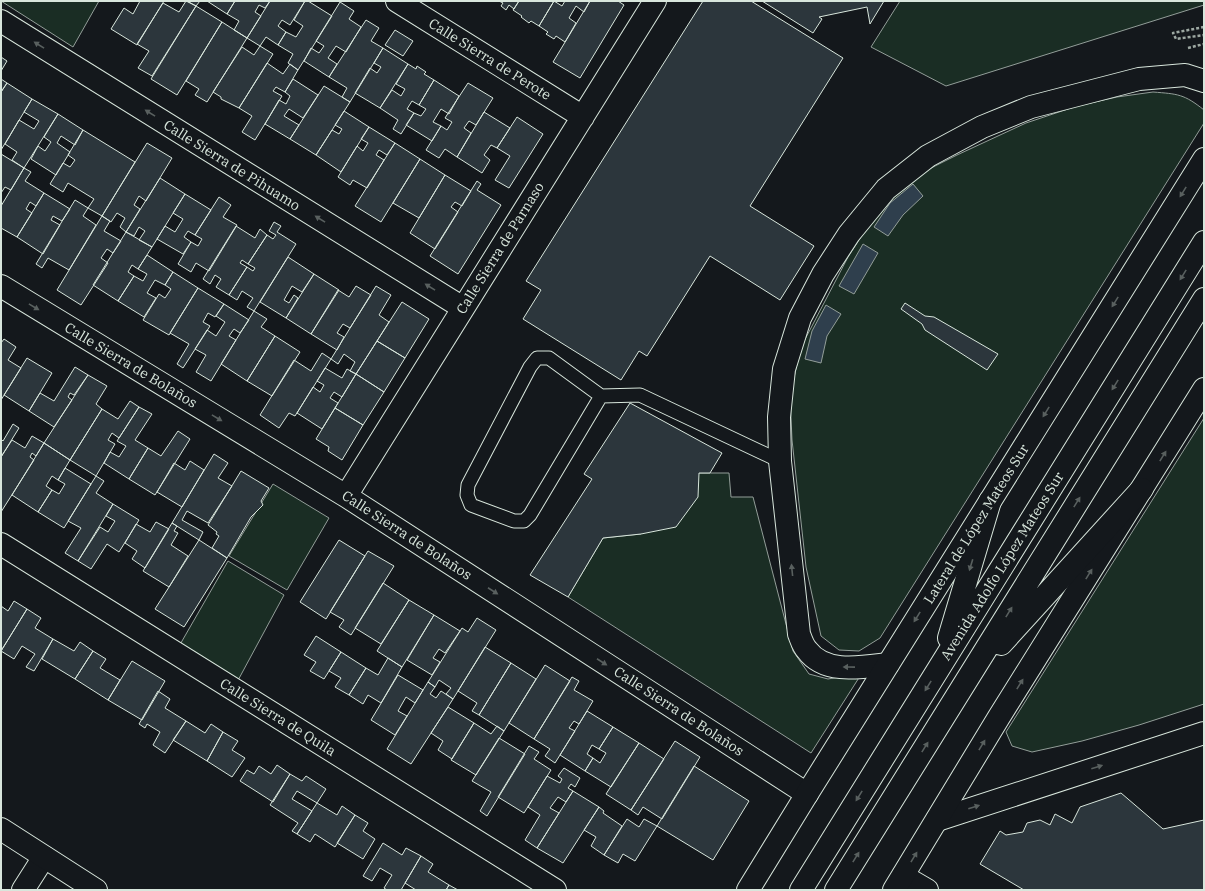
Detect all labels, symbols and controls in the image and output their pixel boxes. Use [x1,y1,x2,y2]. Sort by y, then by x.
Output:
street label: Calle Sierra de Perote [425,14,555,104]
one-way arrow [34,41,44,49]
one-way arrow [144,110,156,117]
street label: Calle Sierra de Pihuamo [160,116,304,215]
street label: Calle Sierra de Parnaso [452,179,548,317]
one-way arrow [1180,186,1187,198]
one-way arrow [314,215,326,222]
one-way arrow [1180,269,1187,281]
one-way arrow [424,284,436,291]
one-way arrow [1111,296,1118,308]
one-way arrow [28,303,40,310]
street label: Calle Sierra de Bolaños [62,318,201,412]
one-way arrow [1111,379,1118,391]
one-way arrow [1042,406,1049,418]
one-way arrow [211,414,223,421]
street label: Lateral de López Mateos Sur [919,440,1033,607]
one-way arrow [1159,450,1166,462]
street label: Avenida Adolfo López Mateos Sur [936,468,1068,664]
street label: Calle Sierra de Bolaños [339,486,475,584]
one-way arrow [1074,496,1081,508]
one-way arrow [968,559,974,571]
one-way arrow [789,564,795,576]
one-way arrow [1085,569,1093,579]
one-way arrow [488,587,498,595]
one-way arrow [1005,606,1012,618]
one-way arrow [914,612,921,623]
one-way arrow [597,658,607,666]
street label: Calle Sierra de Bolaños [611,662,747,760]
one-way arrow [842,664,855,670]
street label: Calle Sierra de Quila [217,674,340,760]
one-way arrow [1016,678,1023,690]
one-way arrow [924,681,932,691]
one-way arrow [978,739,985,751]
one-way arrow [921,741,929,752]
one-way arrow [1092,764,1104,770]
one-way arrow [855,791,863,801]
one-way arrow [968,804,980,810]
one-way arrow [853,851,860,863]
one-way arrow [911,851,918,863]

